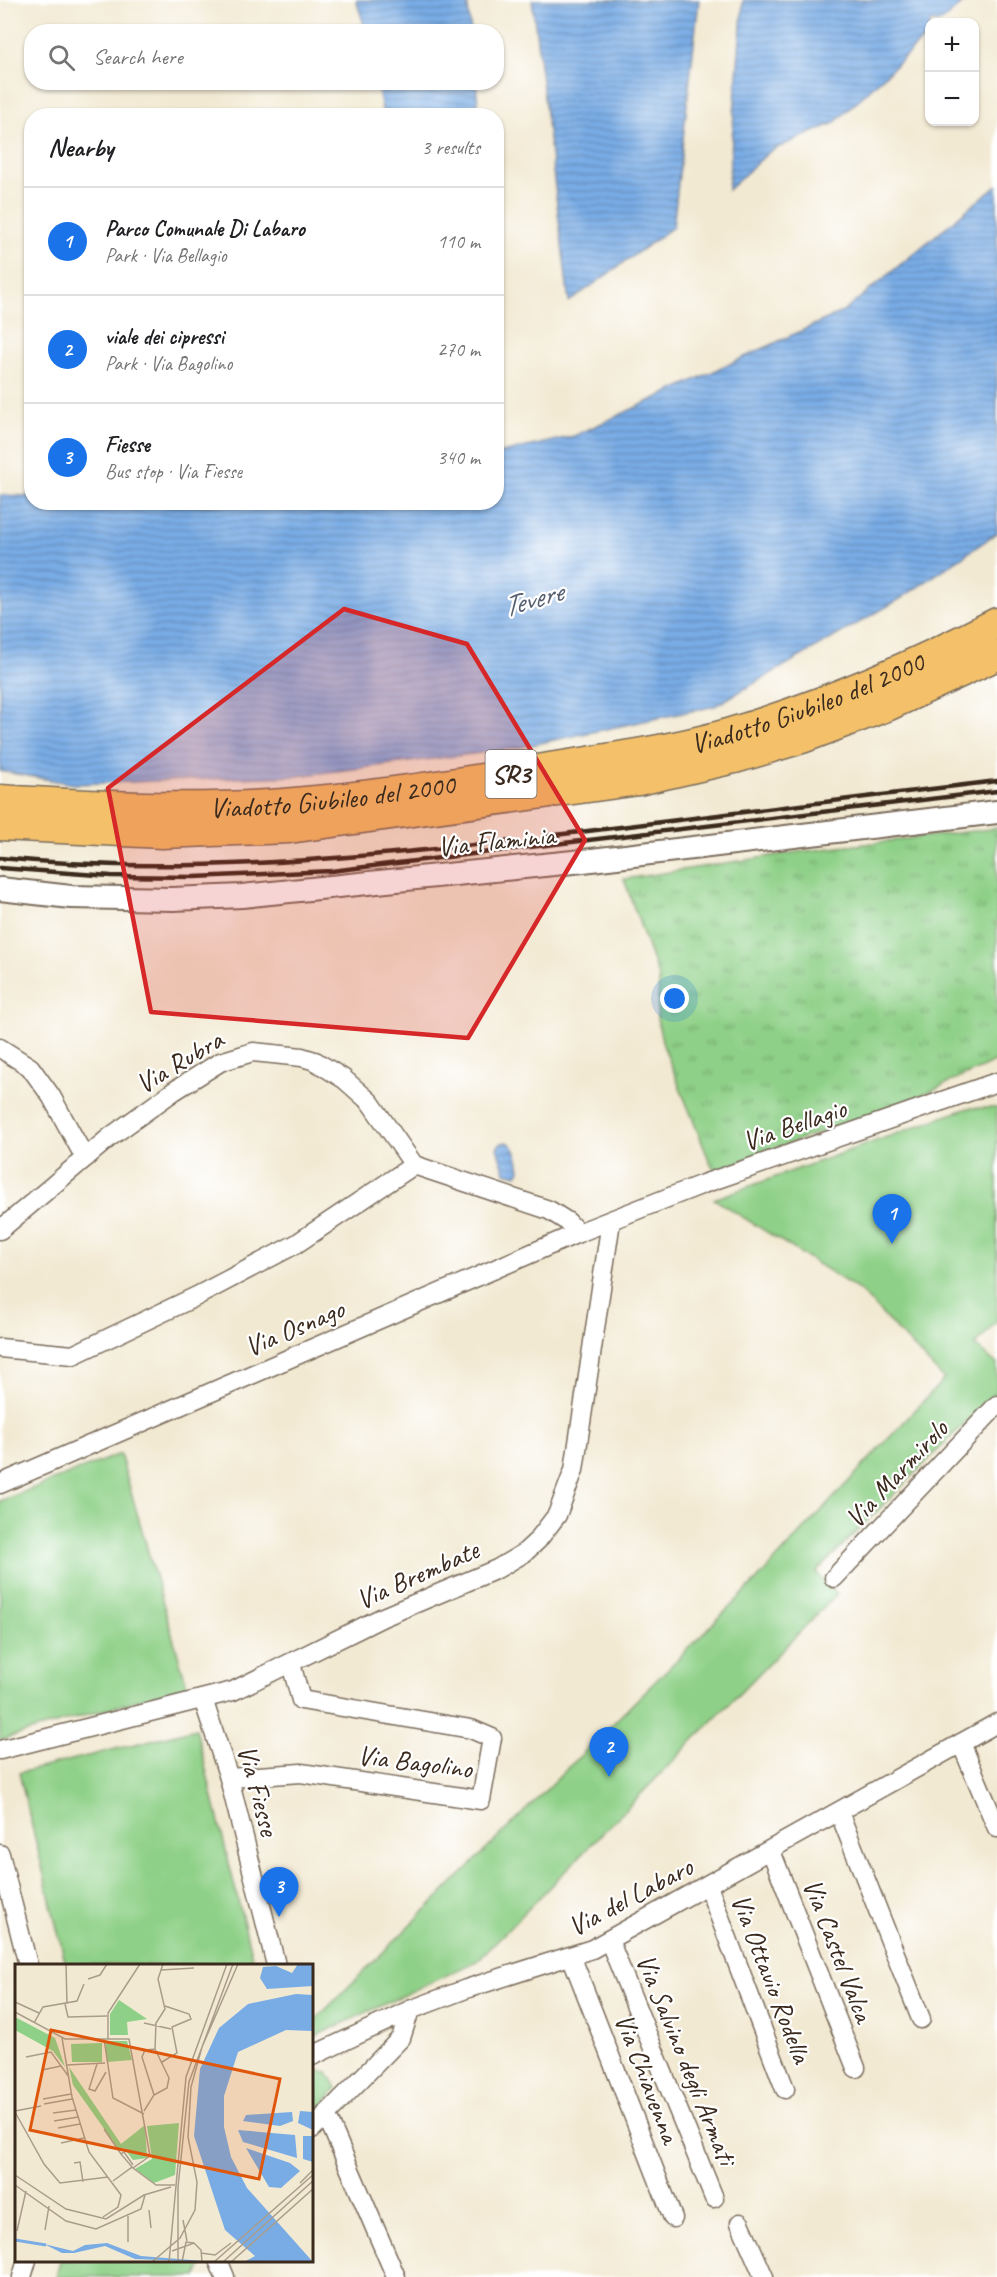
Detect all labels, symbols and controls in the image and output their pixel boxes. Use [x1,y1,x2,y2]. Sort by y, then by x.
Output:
map controls [925,18,979,126]
button: + [925,18,979,72]
search box [24,24,504,90]
icon: search [45,41,78,74]
text: Search here [93,43,183,71]
button: − [925,72,979,126]
text: Nearby [48,131,113,164]
text: 3 results [421,135,480,160]
text: Parco Comunale Di Labaro [105,215,305,243]
text: 1 [63,229,72,254]
text: 110 m [437,229,480,254]
text: Park · Via Bellagio [105,243,227,268]
text: viale dei cipressi [105,323,224,351]
text: 2 [63,337,72,362]
text: 270 m [437,337,480,362]
text: Park · Via Bagolino [105,351,232,376]
text: Fiesse [105,431,150,459]
text: 3 [63,445,72,470]
text: 340 m [437,445,480,470]
text: Bus stop · Via Fiesse [105,459,242,484]
water label: Tevere [497,571,571,626]
street label: Viadotto Giubileo del 2000 [687,643,932,761]
road number: SR3 [486,750,536,798]
street label: Viadotto Giubileo del 2000 [209,766,459,825]
street label: Via Flaminia [436,817,559,864]
your location [660,984,689,1013]
street label: Via Rubra [129,1021,231,1101]
street label: Via Bellagio [738,1090,853,1158]
pin: 1 [872,1194,912,1244]
street label: Via Osnago [239,1290,351,1364]
street label: Via Marmirolo [837,1410,957,1535]
street label: Via Brembate [351,1531,486,1617]
pin: 2 [590,1728,628,1777]
street label: Via Bagolino [356,1737,476,1786]
street label: Via Fiesse [230,1741,288,1841]
street label: Via del Labaro [562,1848,700,1944]
pin: 3 [260,1868,298,1917]
street label: Via Castel Valca [795,1873,883,2029]
street label: Via Ottavio Rodella [723,1889,820,2069]
street label: Via Salvino degli Armati [628,1949,746,2173]
inset map [15,1964,314,2262]
street label: Via Chiavenna [607,2008,689,2150]

